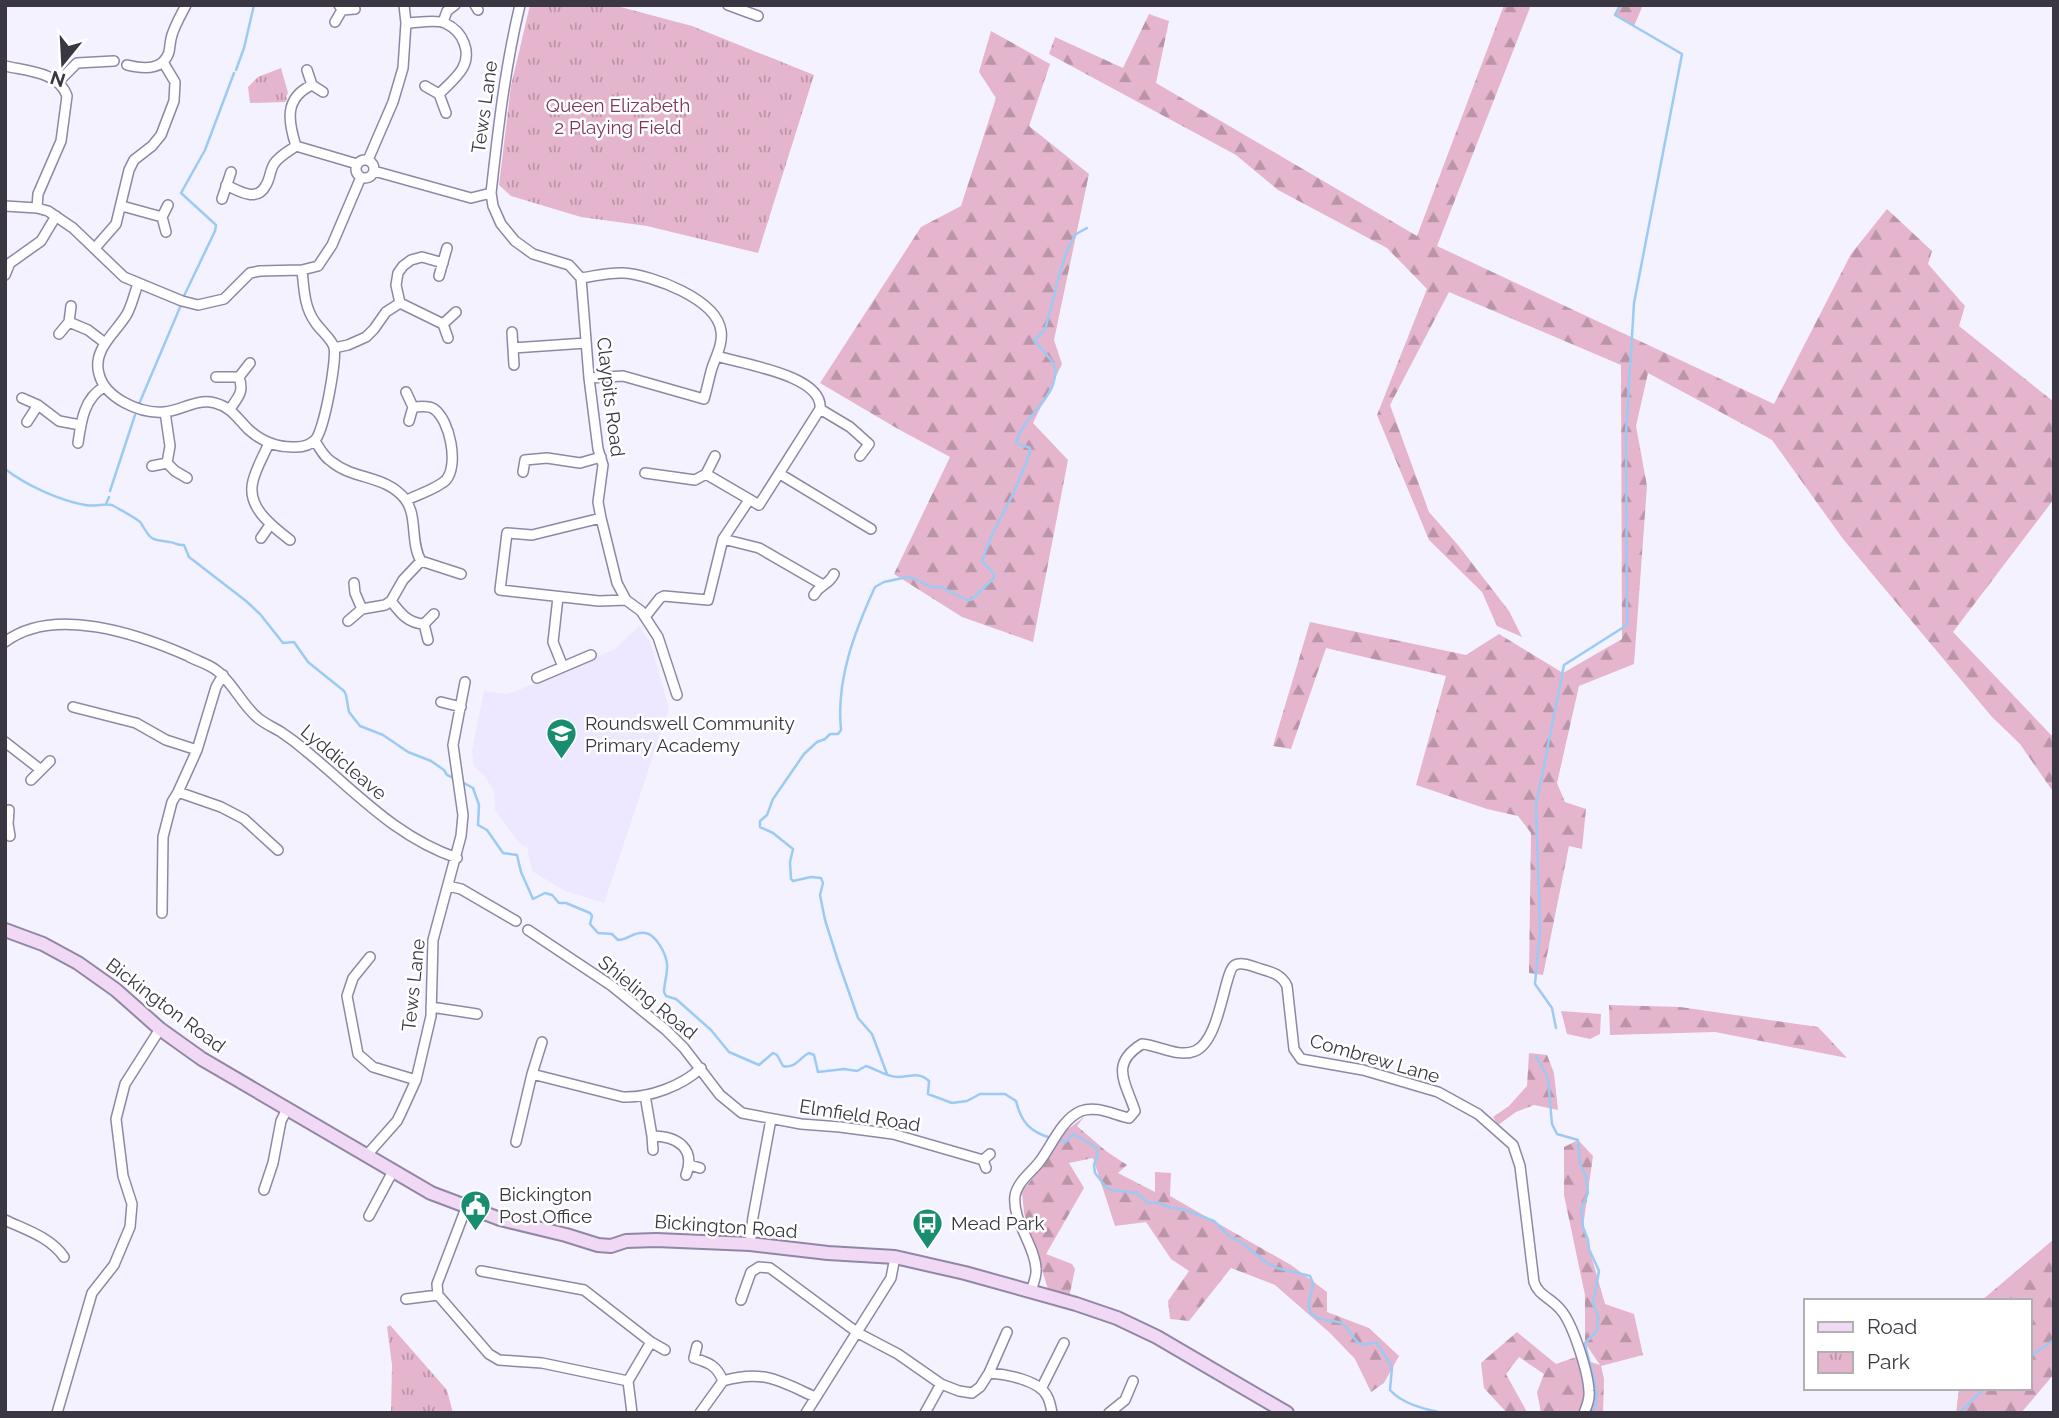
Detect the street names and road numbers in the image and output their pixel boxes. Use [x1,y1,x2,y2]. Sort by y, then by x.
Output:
street label: Tews Lane [467,59,501,155]
street label: Claypits Road [593,336,629,458]
street label: Lyddicleave [297,720,391,804]
street label: Tews Lane [397,937,429,1033]
street label: Shieling Road [594,951,702,1043]
street label: Bickington Road [102,953,230,1057]
street label: Combrew Lane [1307,1029,1443,1087]
street label: Elmfield Road [798,1095,922,1135]
street label: Bickington Road [654,1210,798,1242]

